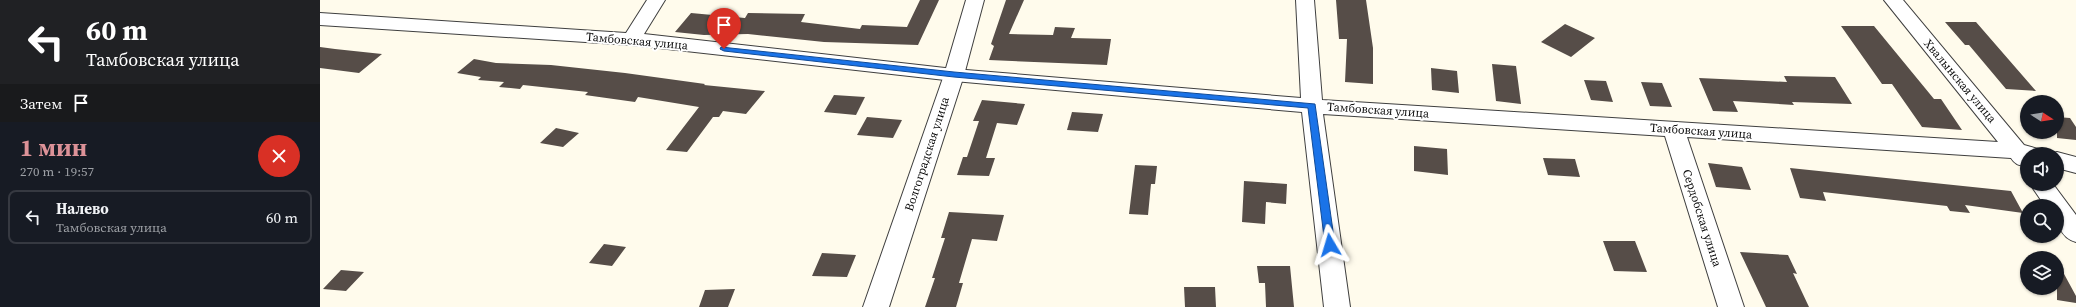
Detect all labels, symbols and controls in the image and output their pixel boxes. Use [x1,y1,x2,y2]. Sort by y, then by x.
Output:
pin [707,8,741,49]
text: 60 m [86,11,148,49]
icon: arrive [713,14,735,36]
icon: left [20,16,72,68]
street label: Тамбовская улица [585,29,690,54]
street label: Хвалынская улица [1920,36,2000,127]
text: Тамбовская улица [86,47,239,72]
icon: arrive [70,92,92,114]
text: Затем [20,93,62,114]
street label: Волгоградская улица [901,94,953,213]
north arrow [2020,95,2064,139]
map controls [2020,95,2064,295]
street label: Тамбовская улица [1326,98,1430,122]
street label: Тамбовская улица [1649,119,1753,143]
text: 1 мин [20,131,87,164]
button: close [258,135,300,177]
button: sound [2020,147,2064,191]
text: 270 m · 19:57 [20,163,94,180]
street label: Сердобская улица [1679,167,1726,270]
text: Налево [56,198,109,219]
button: search [2020,199,2064,243]
icon: left [22,206,44,228]
text: 60 m [266,207,298,228]
text: Тамбовская улица [56,219,167,236]
position arrow [1309,224,1351,266]
button: layers [2020,251,2064,295]

